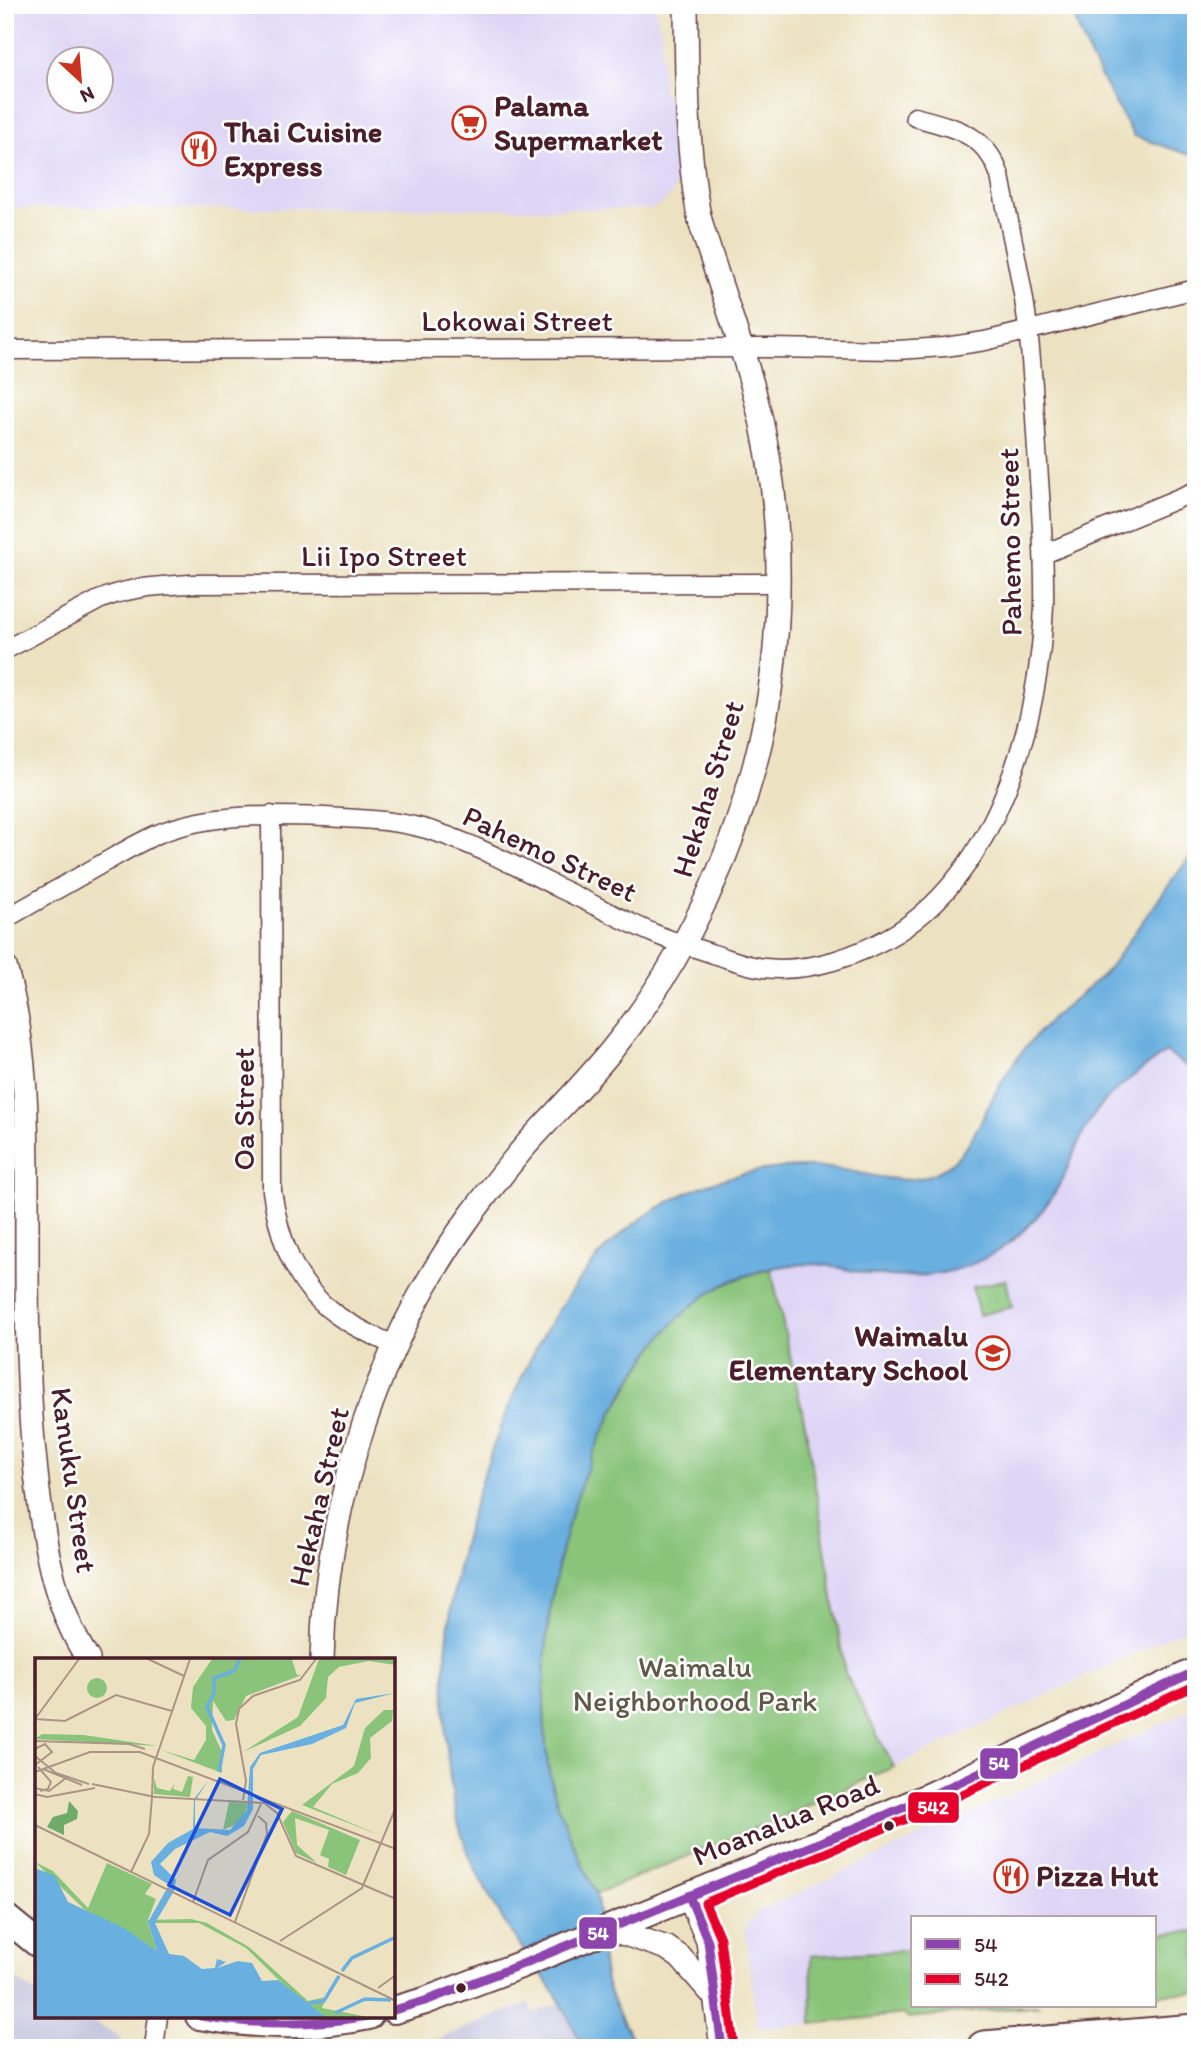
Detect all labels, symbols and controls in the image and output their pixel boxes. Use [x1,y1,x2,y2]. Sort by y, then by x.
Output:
north arrow [46,46,116,116]
text: N [76,82,98,108]
place label: Palama Supermarket [494,87,663,158]
supermarket icon: Palama Supermarket [450,104,488,142]
place label: Thai Cuisine Express [223,113,382,184]
restaurant icon: Thai Cuisine Express [180,130,218,168]
street label: Lokowai Street [421,302,613,339]
street label: Pahemo Street [989,448,1030,636]
street label: Lii Ipo Street [301,537,467,574]
street label: Hekaha Street [663,696,752,882]
street label: Pahemo Street [457,797,643,910]
street label: Oa Street [225,1047,262,1171]
place label: Waimalu Elementary School [729,1317,968,1388]
school or university icon: Waimalu Elementary School [974,1334,1012,1372]
street label: Kanuku Street [43,1385,106,1575]
street label: Hekaha Street [280,1404,357,1590]
park label: Waimalu Neighborhood Park [573,1648,817,1719]
inset map [35,1658,396,2018]
line badge: 54 [979,1747,1019,1780]
text: 54 [988,1752,1010,1775]
street label: Moanalua Road [687,1765,885,1874]
line badge: 542 [907,1791,960,1824]
text: 542 [917,1796,949,1819]
unlabelled marker [882,1819,896,1833]
restaurant icon: Pizza Hut [992,1857,1030,1895]
place label: Pizza Hut [1036,1857,1159,1894]
line badge: 54 [578,1916,618,1950]
legend [911,1916,1156,2008]
text: 54 [587,1922,609,1945]
text: 54 [974,1932,998,1957]
text: 542 [974,1966,1009,1991]
unlabelled marker [454,1981,468,1995]

